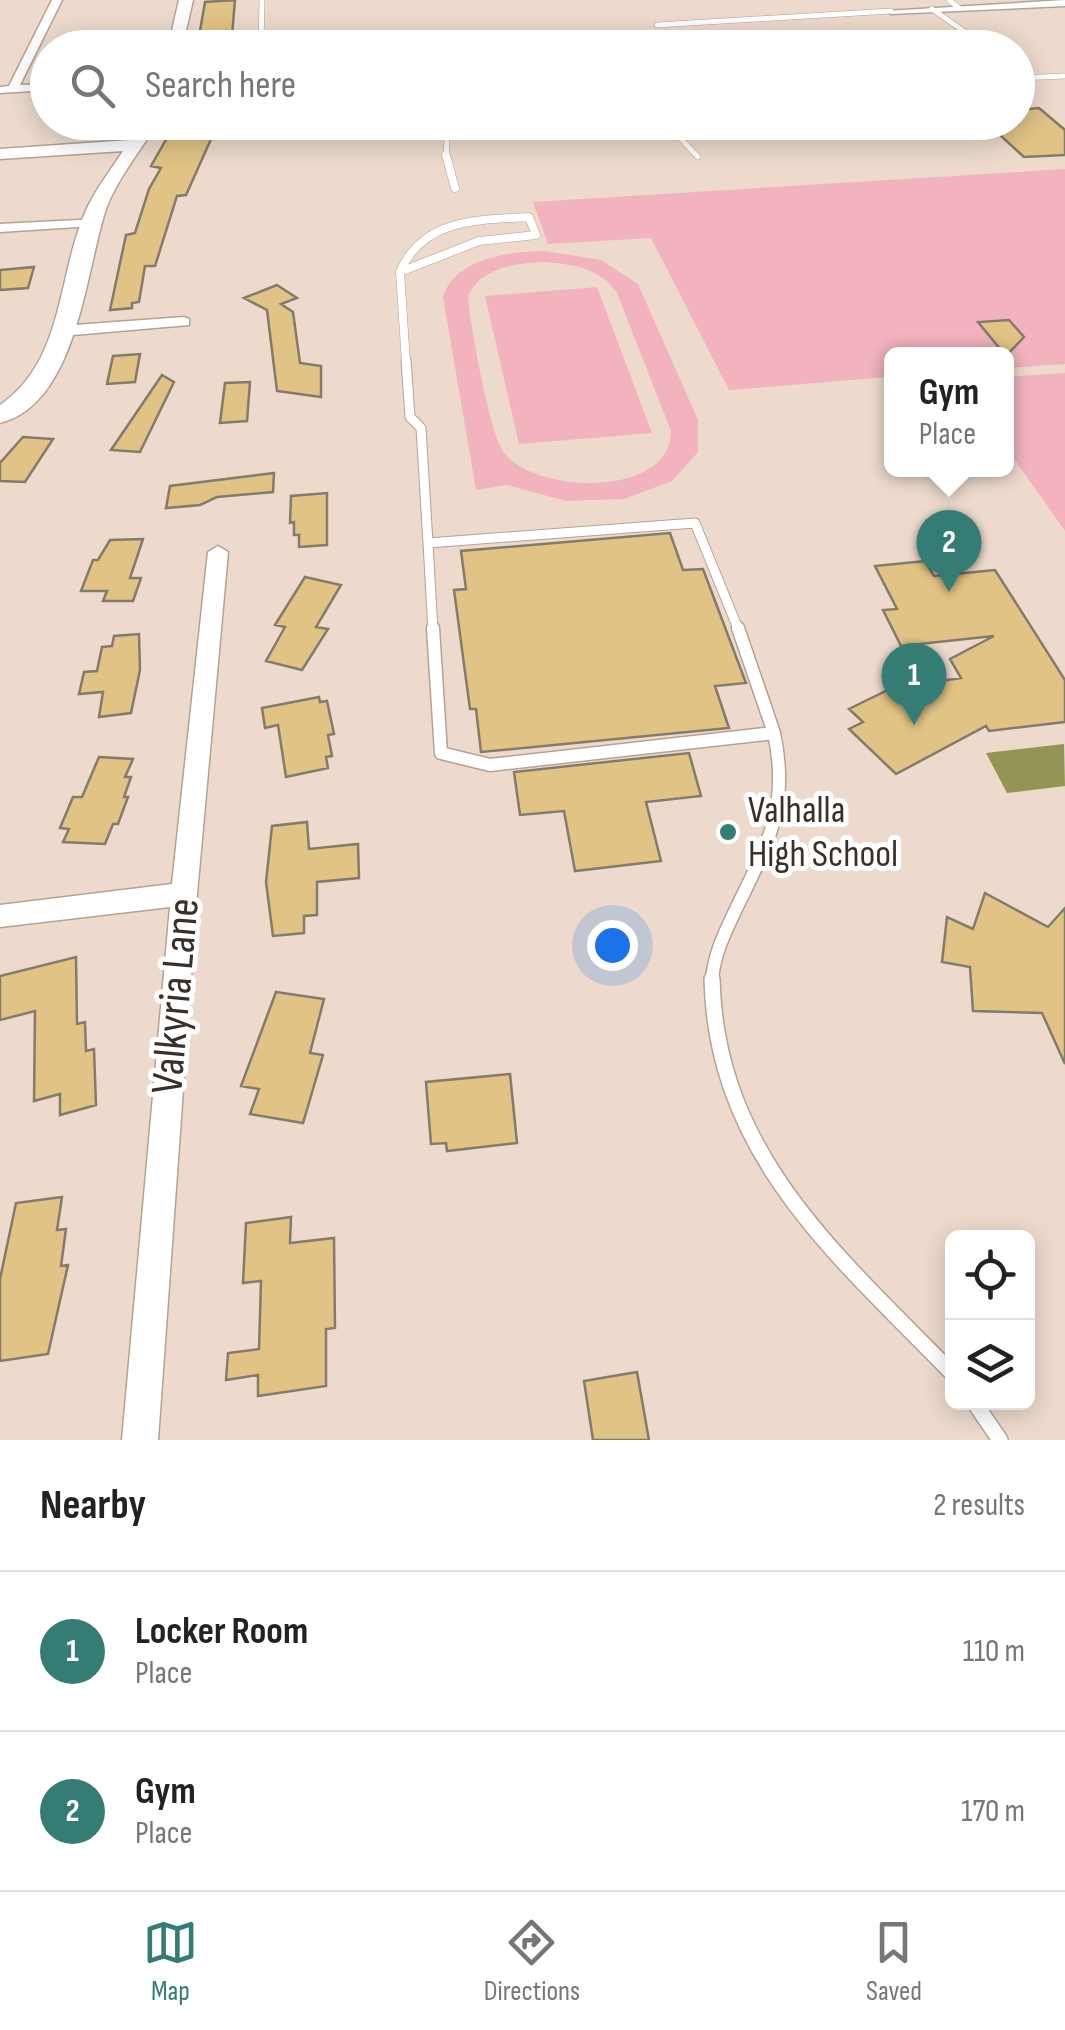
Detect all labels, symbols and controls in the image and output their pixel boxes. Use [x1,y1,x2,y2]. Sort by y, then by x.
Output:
search box [30,30,1035,140]
icon: search [65,58,120,113]
text: Search here [145,63,296,108]
popup [884,347,1014,477]
text: Gym [919,370,979,415]
text: Place [919,415,976,454]
pin: 2 [916,510,982,592]
pin: 1 [882,642,946,725]
place label: Valhalla High School [748,788,898,877]
marker: Valhalla High School [717,821,739,843]
street label: Valkyria Lane [140,896,212,1096]
your location [587,920,638,971]
map controls [945,1230,1035,1410]
button: locate [945,1230,1035,1320]
button: layers [945,1320,1035,1410]
text: Nearby [40,1480,146,1531]
text: 2 results [933,1486,1025,1525]
text: Locker Room [135,1609,308,1654]
text: 1 [66,1632,79,1671]
text: 110 m [963,1632,1025,1671]
text: Place [135,1654,192,1693]
text: Gym [135,1769,196,1814]
text: 2 [65,1792,80,1831]
text: 170 m [961,1792,1025,1831]
text: Place [135,1814,192,1853]
tab: Map [143,1915,198,2008]
tab: Directions [484,1915,580,2008]
tab: Saved [866,1915,922,2008]

